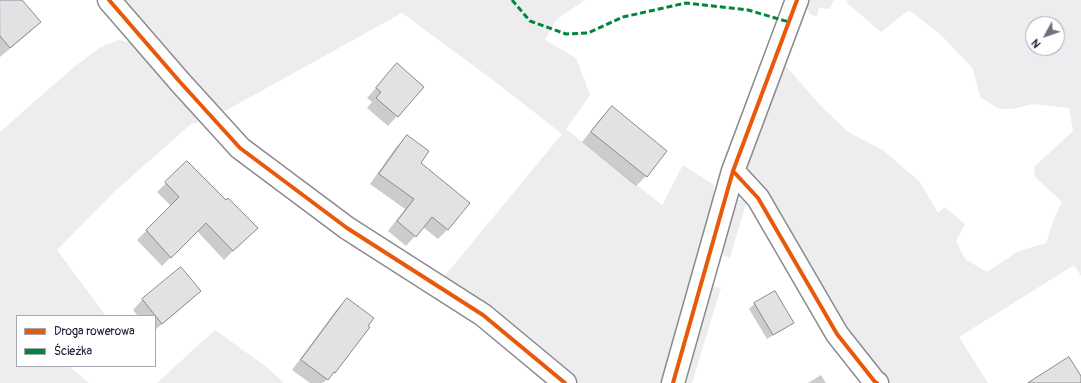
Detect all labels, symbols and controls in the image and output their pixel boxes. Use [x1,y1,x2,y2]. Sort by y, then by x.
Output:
north arrow [1025,16,1065,56]
text: N [1029,36,1044,50]
legend [16,315,156,367]
text: Droga rowerowa [54,324,135,339]
text: Ścieżka [54,344,92,359]

